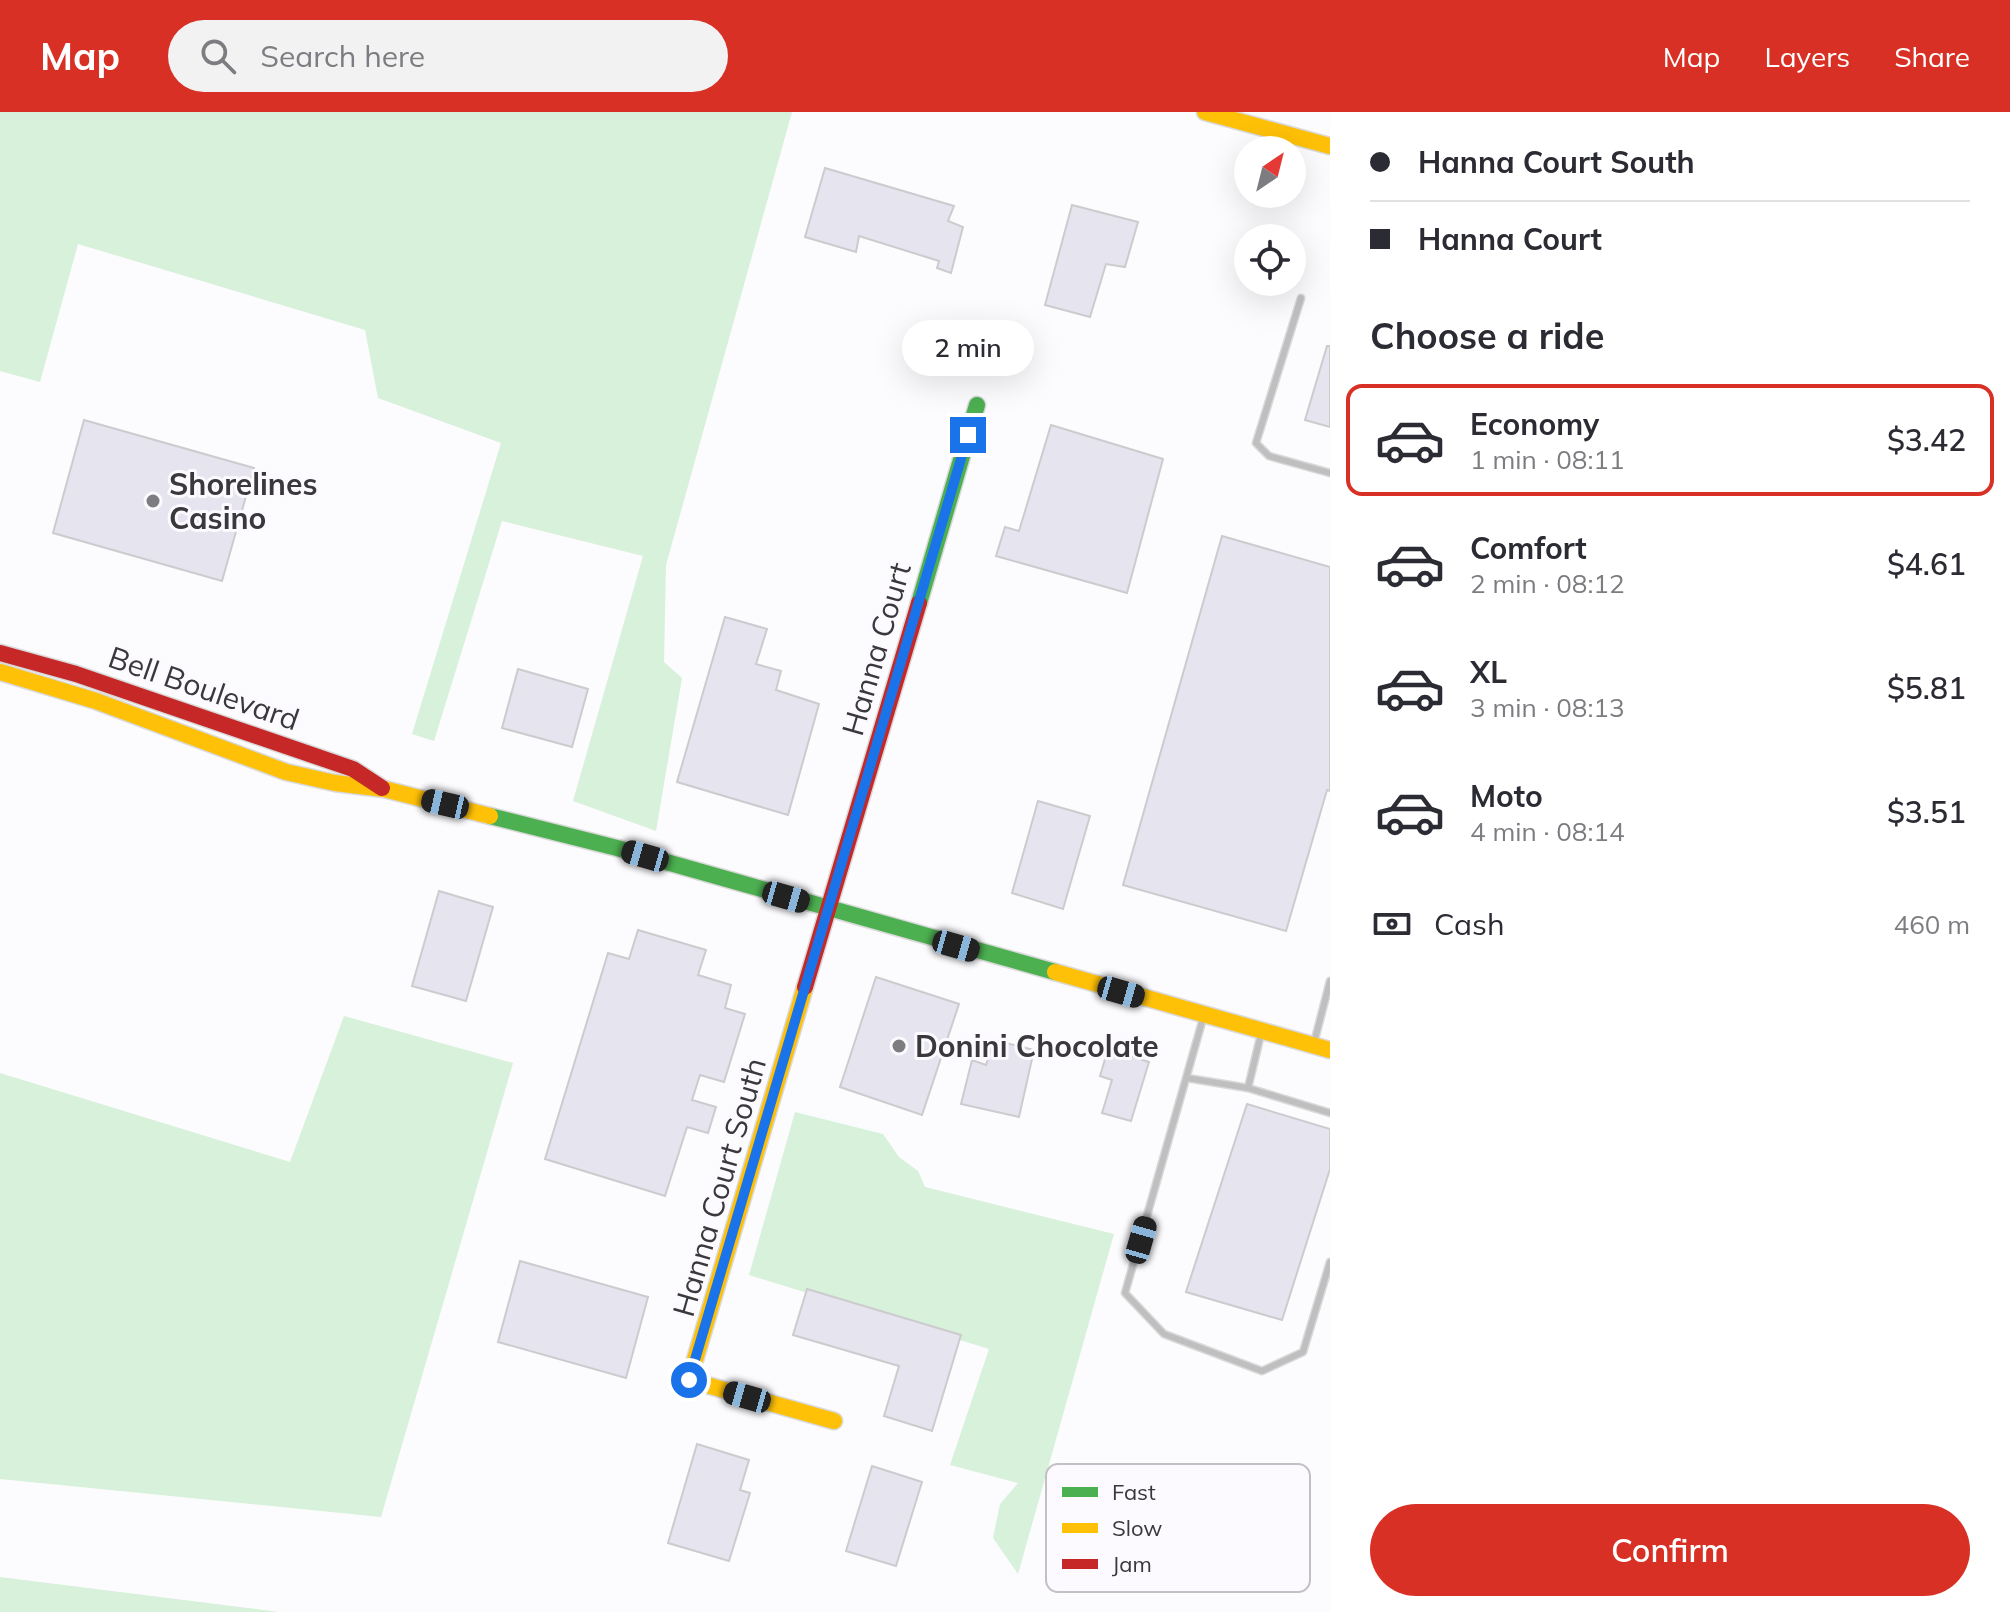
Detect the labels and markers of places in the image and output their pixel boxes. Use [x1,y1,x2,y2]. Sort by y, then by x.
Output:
place label: Shorelines Casino [169,465,317,537]
marker: Shorelines Casino [144,492,162,510]
place label: Donini Chocolate [915,1027,1159,1065]
marker: Donini Chocolate [890,1037,908,1055]

